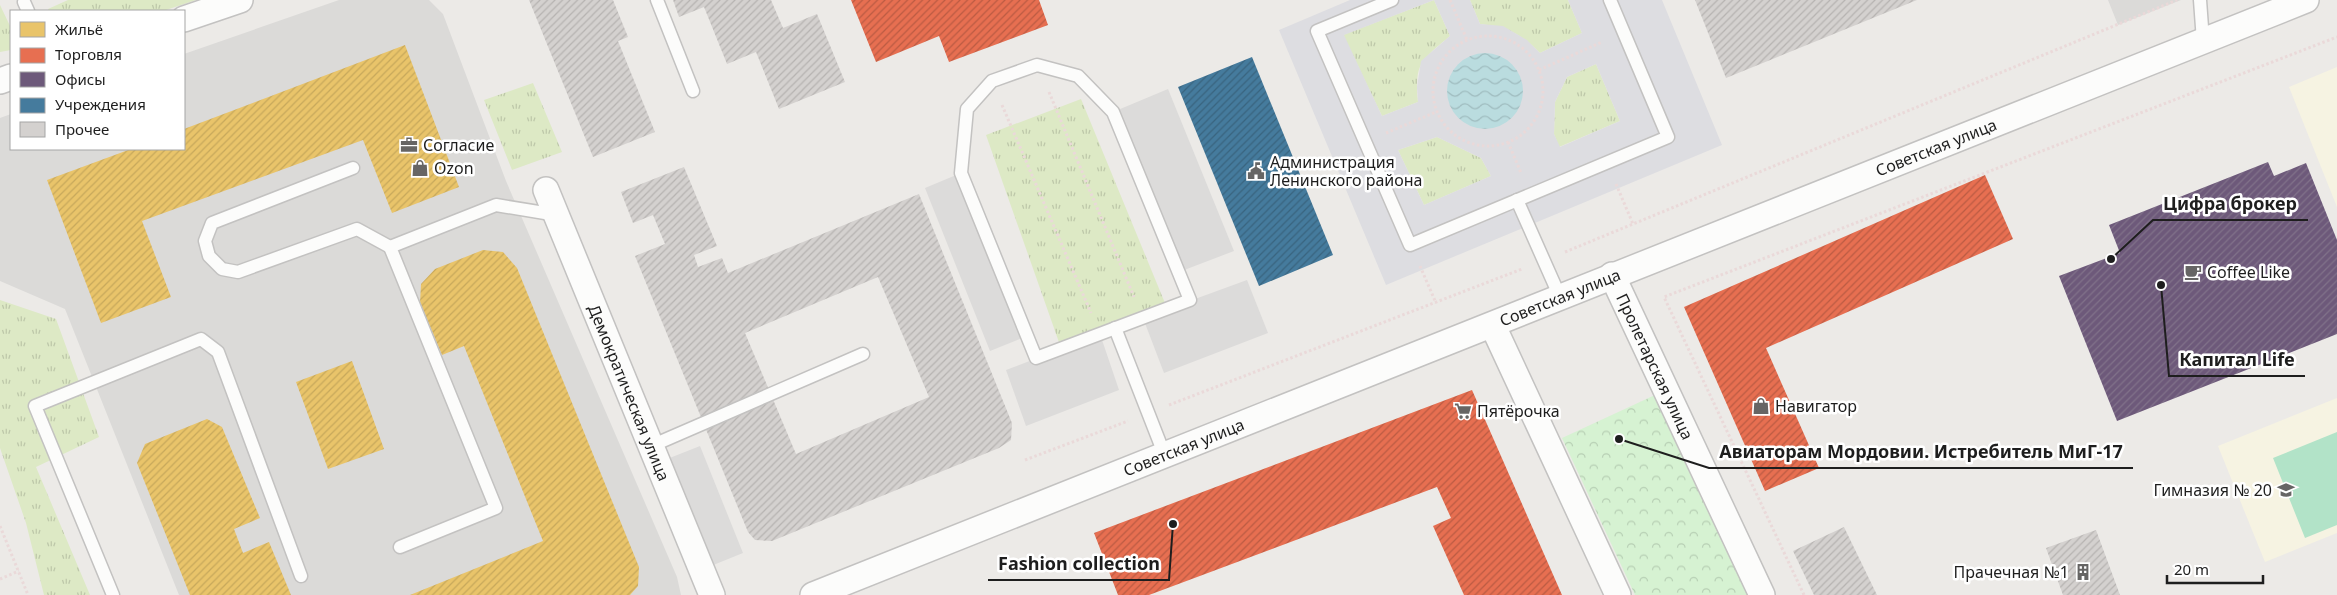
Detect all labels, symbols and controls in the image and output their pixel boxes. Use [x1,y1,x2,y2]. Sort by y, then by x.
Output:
legend [10,10,185,150]
text: Жильё [55,19,103,39]
text: Торговля [55,44,122,64]
text: Офисы [55,69,106,89]
text: Учреждения [55,94,146,114]
street label: Советская улица [1872,113,2000,181]
text: Прочее [55,119,109,139]
place label: Согласие [423,134,494,156]
office icon: Согласие [399,135,419,155]
place label: Администрация Ленинского района [1270,151,1422,191]
place label: Ozon [434,157,474,179]
shop icon: Ozon [410,158,430,178]
public building icon: Администрация Ленинского района [1246,161,1266,181]
callout: Цифра брокер [2153,187,2308,220]
text: Цифра брокер [2163,191,2297,215]
place label: Coffee Like [2207,261,2290,283]
cafe icon: Coffee Like [2183,262,2203,282]
street label: Советская улица [1496,263,1624,331]
street label: Пролетарская улица [1611,290,1699,443]
street label: Демократическая улица [583,301,675,484]
callout: Капитал Life [2169,343,2305,376]
text: Капитал Life [2179,347,2295,371]
place label: Навигатор [1775,395,1857,417]
shop icon: Навигатор [1751,396,1771,416]
place label: Пятёрочка [1477,400,1560,422]
supermarket icon: Пятёрочка [1453,401,1473,421]
street label: Советская улица [1120,413,1247,481]
callout: Авиаторам Мордовии. Истребитель МиГ-17 [1709,435,2133,468]
text: Авиаторам Мордовии. Истребитель МиГ-17 [1719,439,2123,463]
place label: Гимназия № 20 [2153,479,2272,501]
school or university icon: Гимназия № 20 [2276,480,2296,500]
callout: Fashion collection [988,547,1169,580]
text: Fashion collection [998,551,1160,575]
scale bar [2167,552,2263,584]
text: 20 m [2174,559,2209,579]
place label: Прачечная №1 [1954,561,2069,583]
building icon: Прачечная №1 [2073,562,2093,582]

